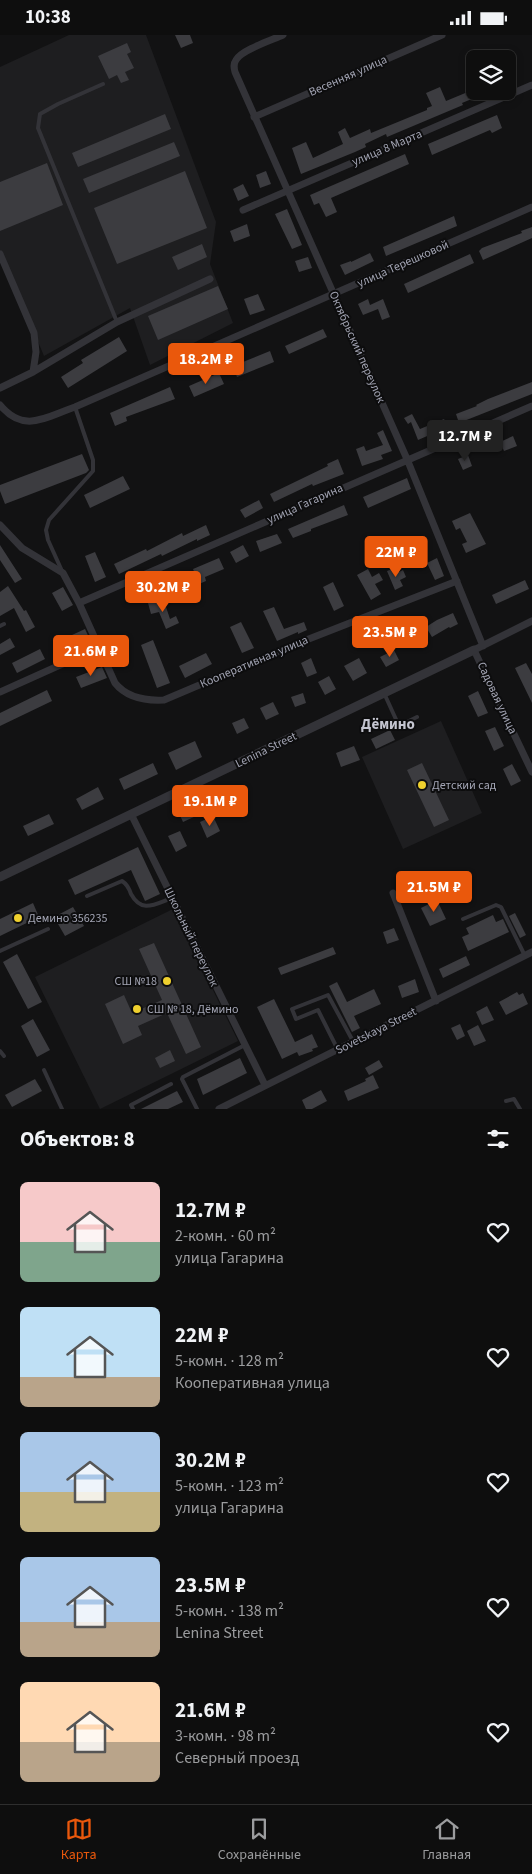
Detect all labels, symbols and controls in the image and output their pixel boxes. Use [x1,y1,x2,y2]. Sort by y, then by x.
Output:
text: 10:38 [25,4,71,31]
map controls [466,50,516,100]
button: layers [466,50,516,100]
street label: Весенняя улица [306,51,390,101]
street label: улица 8 Марта [349,126,425,170]
street label: улица Терешковой [354,236,452,292]
street label: Октябрьский переулок [325,288,389,406]
pin: 18.2M ₽ [160,343,252,385]
text: 18.2M ₽ [179,348,233,370]
pin: 12.7M ₽ [419,419,511,462]
text: 12.7M ₽ [438,425,492,447]
street label: улица Гагарина [264,480,346,528]
pin: 22M ₽ [361,535,431,578]
text: 22M ₽ [376,541,416,563]
pin: 30.2M ₽ [117,571,209,613]
text: 30.2M ₽ [136,576,190,598]
pin: 23.5M ₽ [344,615,436,658]
text: 23.5M ₽ [363,621,417,643]
street label: Кооперативная улица [197,632,311,692]
pin: 21.6M ₽ [45,635,137,677]
text: 21.6M ₽ [64,640,118,662]
street label: Садовая улица [473,659,521,737]
district label: Дёмино [361,714,415,735]
street label: Lenina Street [233,728,299,772]
place label: Детский сад [432,777,497,794]
marker: Детский сад [416,779,428,791]
pin: 19.1M ₽ [164,785,256,827]
text: 19.1M ₽ [183,790,237,812]
pin: 21.5M ₽ [388,871,480,913]
text: 21.5M ₽ [407,876,461,898]
street label: Школьный переулок [160,884,222,990]
place label: Демино 356235 [28,910,108,927]
marker: Демино 356235 [12,912,24,924]
place label: СШ №18 [115,973,157,990]
marker: СШ №18 [161,975,173,987]
place label: СШ № 18, Дёмино [147,1001,239,1018]
marker: СШ № 18, Дёмино [131,1003,143,1015]
street label: Sovetskaya Street [333,1003,419,1059]
text: Объектов: 8 [20,1124,135,1154]
icon: filters [484,1125,512,1153]
text: 12.7M ₽ [175,1195,246,1225]
icon: home [60,1202,120,1262]
icon: heart [484,1218,512,1246]
text: 2-комн. · 60 m² [175,1225,276,1247]
text: улица Гагарина [175,1247,284,1269]
text: 22M ₽ [175,1320,228,1350]
icon: home [60,1327,120,1387]
icon: heart [484,1343,512,1371]
text: 5-комн. · 128 m² [175,1350,284,1372]
text: Кооперативная улица [175,1372,330,1394]
text: 30.2M ₽ [175,1445,246,1475]
icon: home [60,1452,120,1512]
icon: heart [484,1468,512,1496]
text: 5-комн. · 123 m² [175,1475,284,1497]
text: улица Гагарина [175,1497,284,1519]
text: 23.5M ₽ [175,1570,246,1600]
icon: home [60,1577,120,1637]
icon: heart [484,1593,512,1621]
text: 5-комн. · 138 m² [175,1600,284,1622]
text: Lenina Street [175,1622,263,1644]
text: 21.6M ₽ [175,1695,246,1725]
icon: home [60,1702,120,1762]
icon: heart [484,1718,512,1746]
text: 3-комн. · 98 m² [175,1725,276,1747]
text: Северный проезд [175,1747,299,1769]
tab: Карта [61,1815,97,1865]
tab: Сохранённые [218,1815,301,1865]
tab: Главная [422,1815,471,1865]

